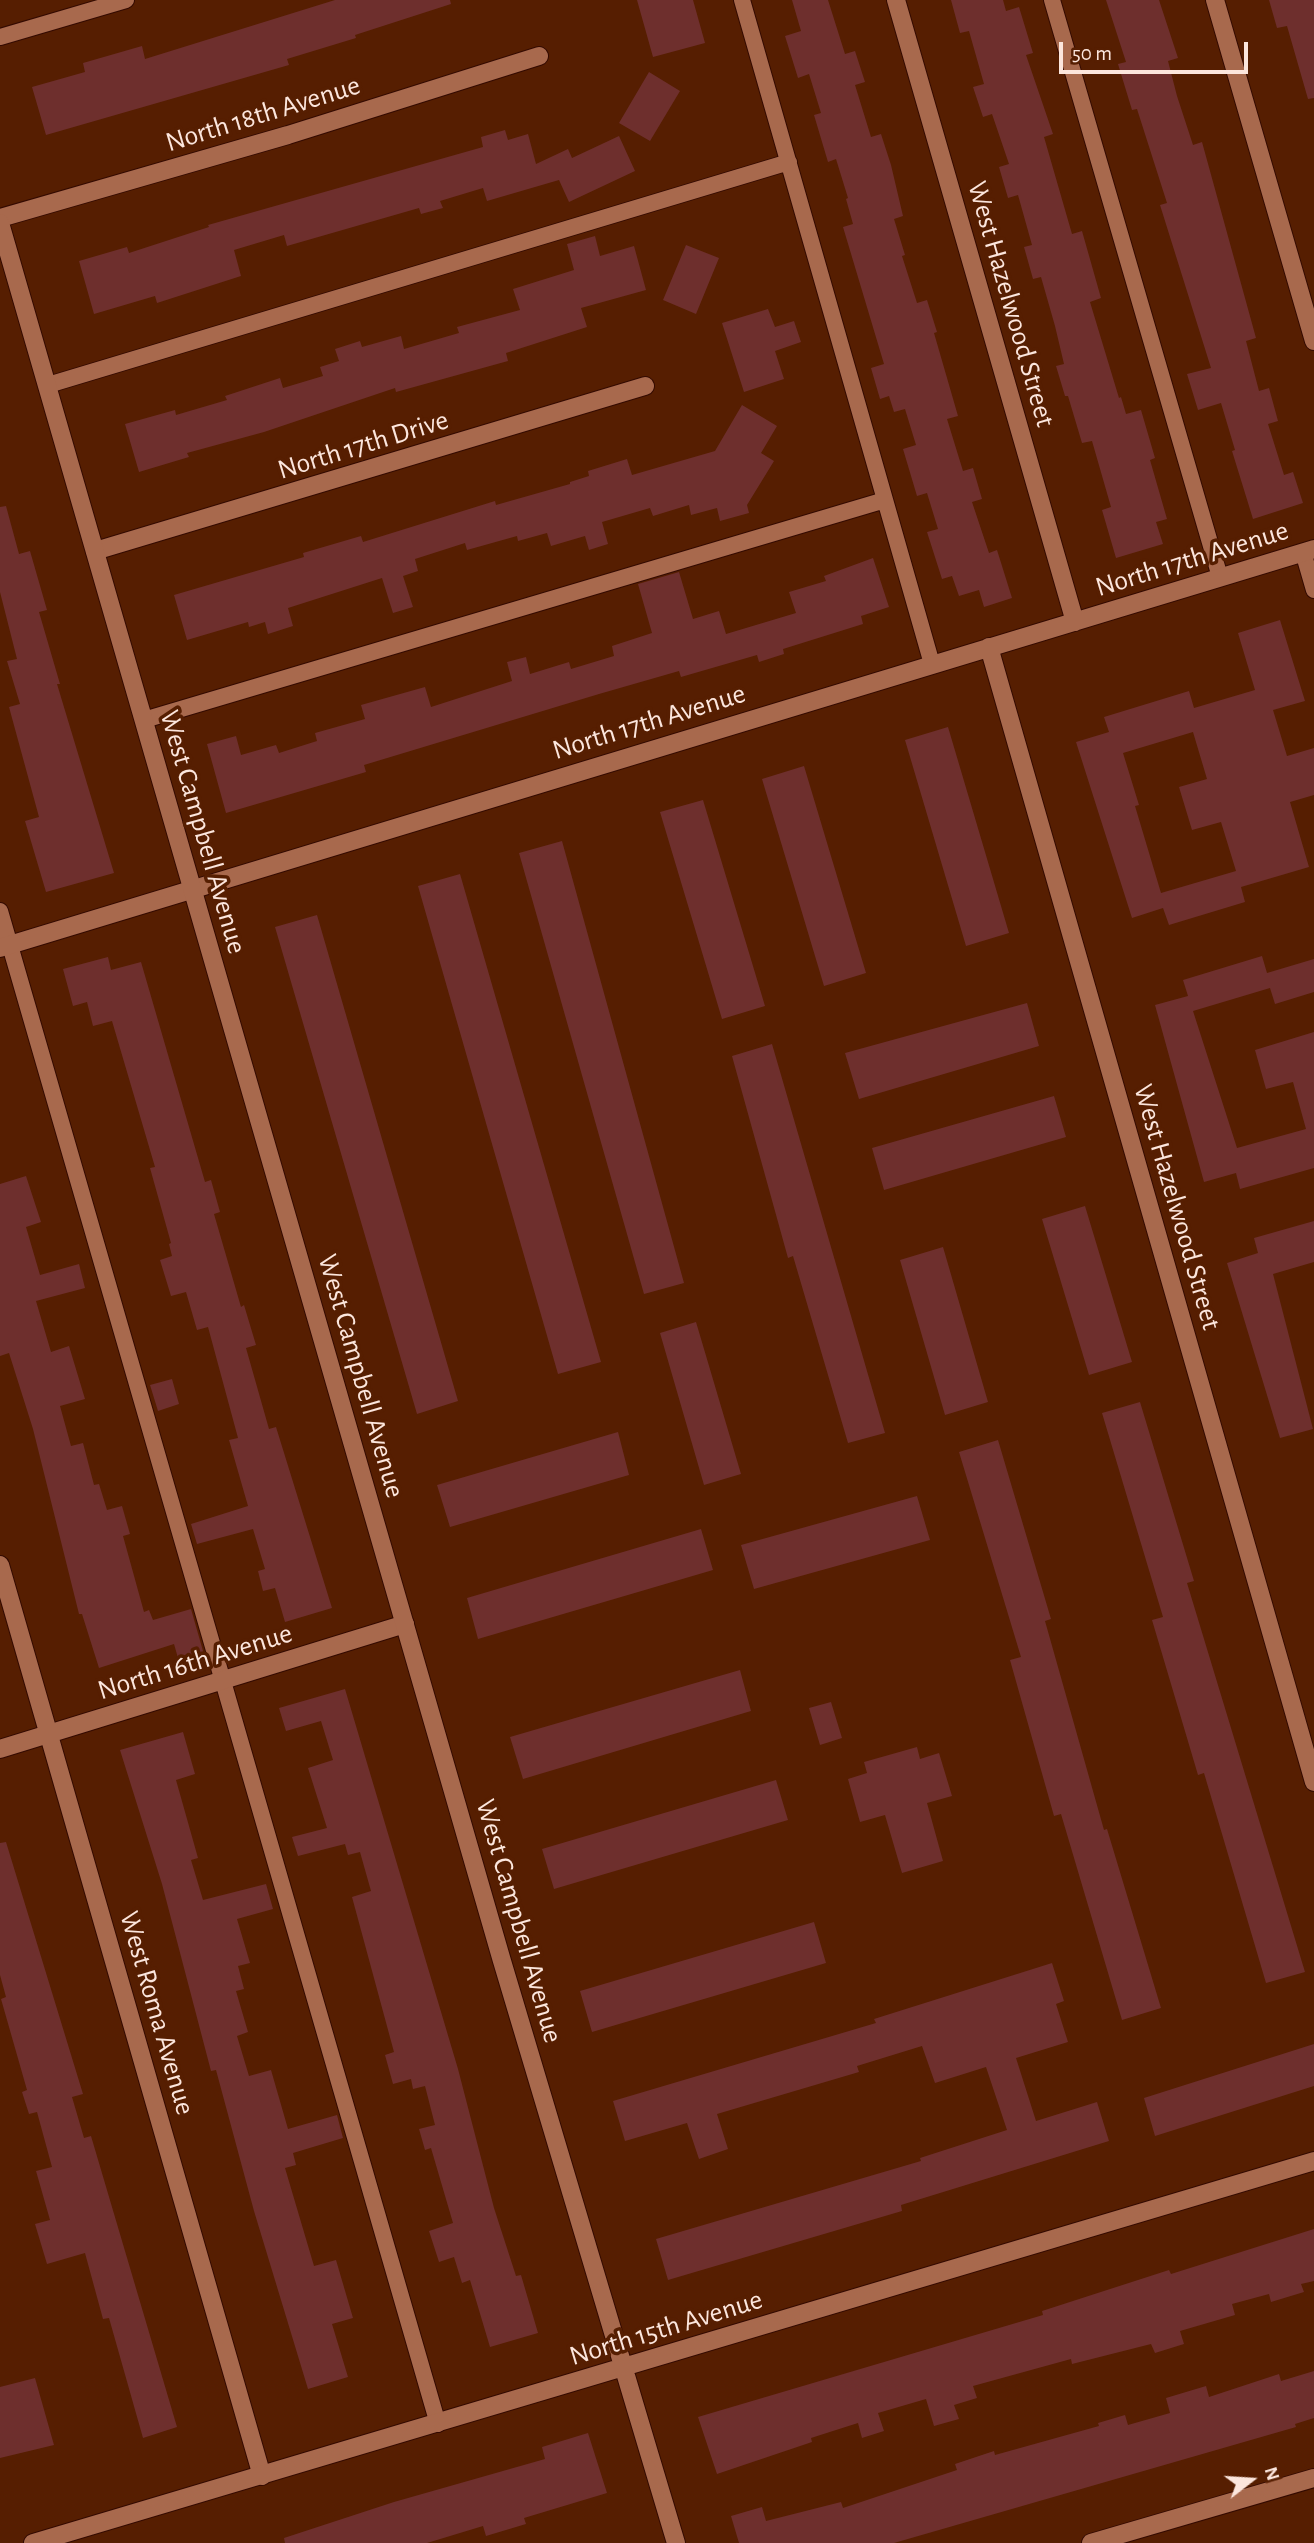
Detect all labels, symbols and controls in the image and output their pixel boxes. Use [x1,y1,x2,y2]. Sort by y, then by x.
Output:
scale bar [1062,28,1251,72]
text: 50 m [1072,43,1112,64]
street label: North 18th Avenue [162,68,364,160]
street label: West Hazelwood Street [960,177,1062,431]
street label: North 17th Drive [274,403,452,487]
street label: North 17th Avenue [1091,514,1293,604]
street label: North 17th Avenue [548,677,750,767]
street label: West Campbell Avenue [152,706,254,958]
street label: West Hazelwood Street [1126,1080,1228,1334]
street label: West Campbell Avenue [310,1250,412,1502]
street label: North 16th Avenue [94,1616,296,1708]
street label: West Campbell Avenue [468,1795,570,2047]
street label: West Roma Avenue [112,1907,202,2119]
street label: North 15th Avenue [565,2283,767,2373]
north arrow [1216,2445,1286,2515]
text: N [1261,2465,1283,2483]

